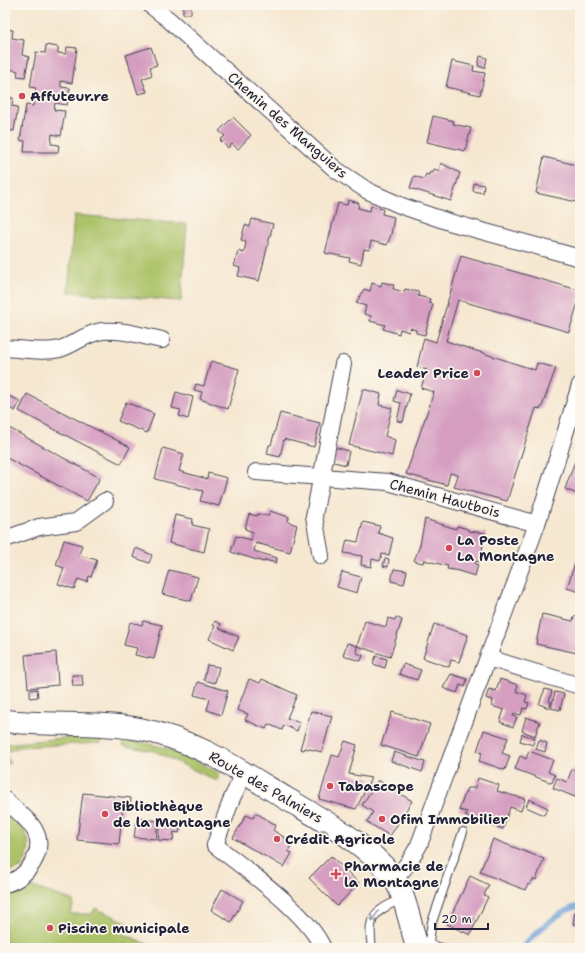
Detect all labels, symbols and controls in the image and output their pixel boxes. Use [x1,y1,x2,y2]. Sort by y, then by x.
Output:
street label: Chemin des Manguiers [224,68,352,182]
place label: Affuteur.re [30,87,109,105]
marker: Affuteur.re [17,91,27,101]
place label: Leader Price [378,364,469,382]
marker: Leader Price [472,368,482,378]
street label: Chemin Hautbois [388,475,502,521]
place label: La Poste La Montagne [457,531,555,565]
marker: La Poste La Montagne [444,543,454,553]
street label: Route des Palmiers [206,747,326,827]
place label: Tabascope [338,777,414,795]
marker: Tabascope [325,781,335,791]
place label: Bibliothèque de la Montagne [113,797,231,831]
marker: Bibliothèque de la Montagne [100,809,110,819]
place label: Ofim Immobilier [390,810,508,828]
marker: Ofim Immobilier [377,814,387,824]
place label: Crédit Agricole [285,830,395,848]
marker: Crédit Agricole [272,834,282,844]
place label: Pharmacie de la Montagne [344,857,444,891]
marker: Pharmacie de la Montagne [331,869,341,879]
scale bar [435,905,488,931]
one-way arrow [371,911,379,922]
text: 20 m [441,911,472,927]
place label: Piscine municipale [58,919,190,937]
marker: Piscine municipale [45,923,55,933]

